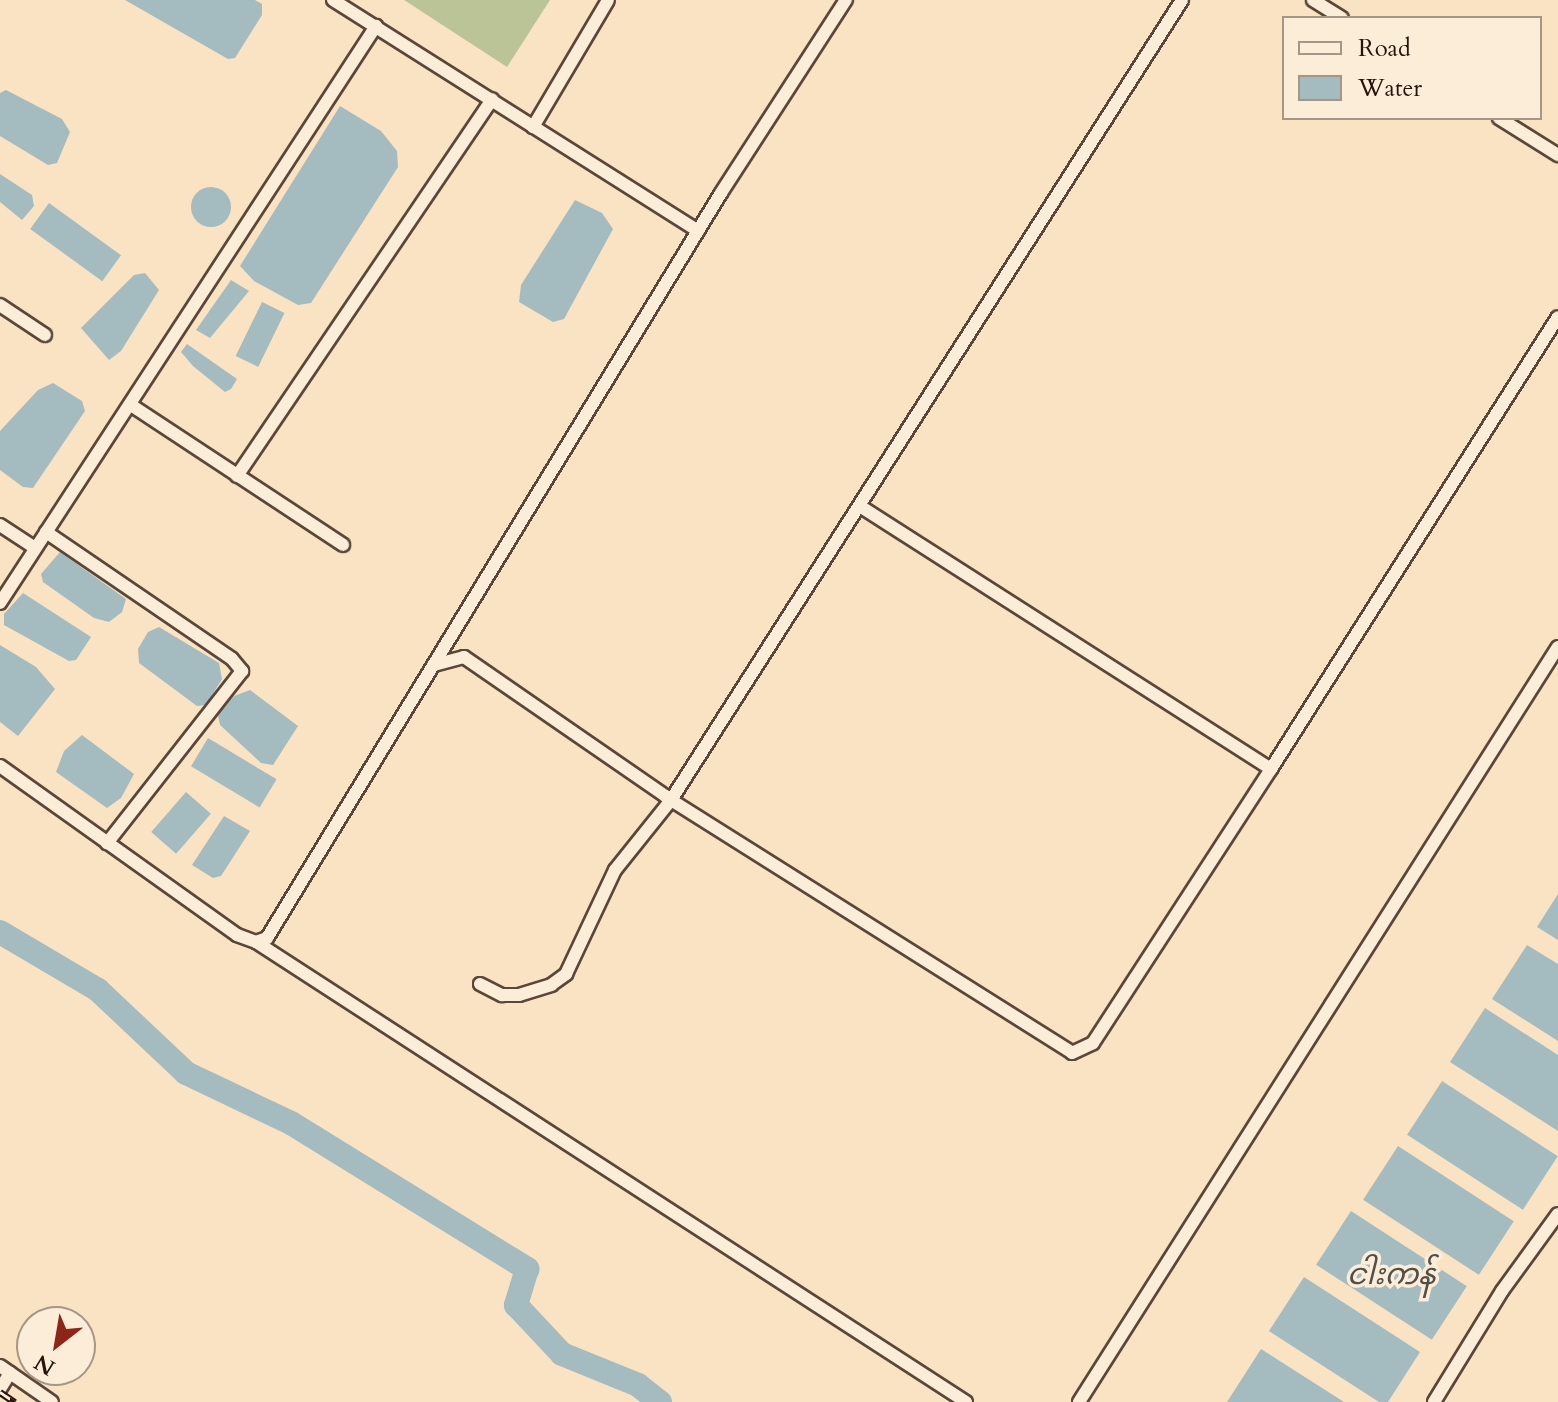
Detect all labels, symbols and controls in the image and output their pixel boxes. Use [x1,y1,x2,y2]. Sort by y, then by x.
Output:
legend [1282,16,1542,120]
text: Road [1358,32,1411,65]
text: Water [1358,72,1422,105]
water label: ငါးကန် [1347,1257,1435,1293]
north arrow [16,1306,96,1386]
text: N [29,1347,61,1383]

